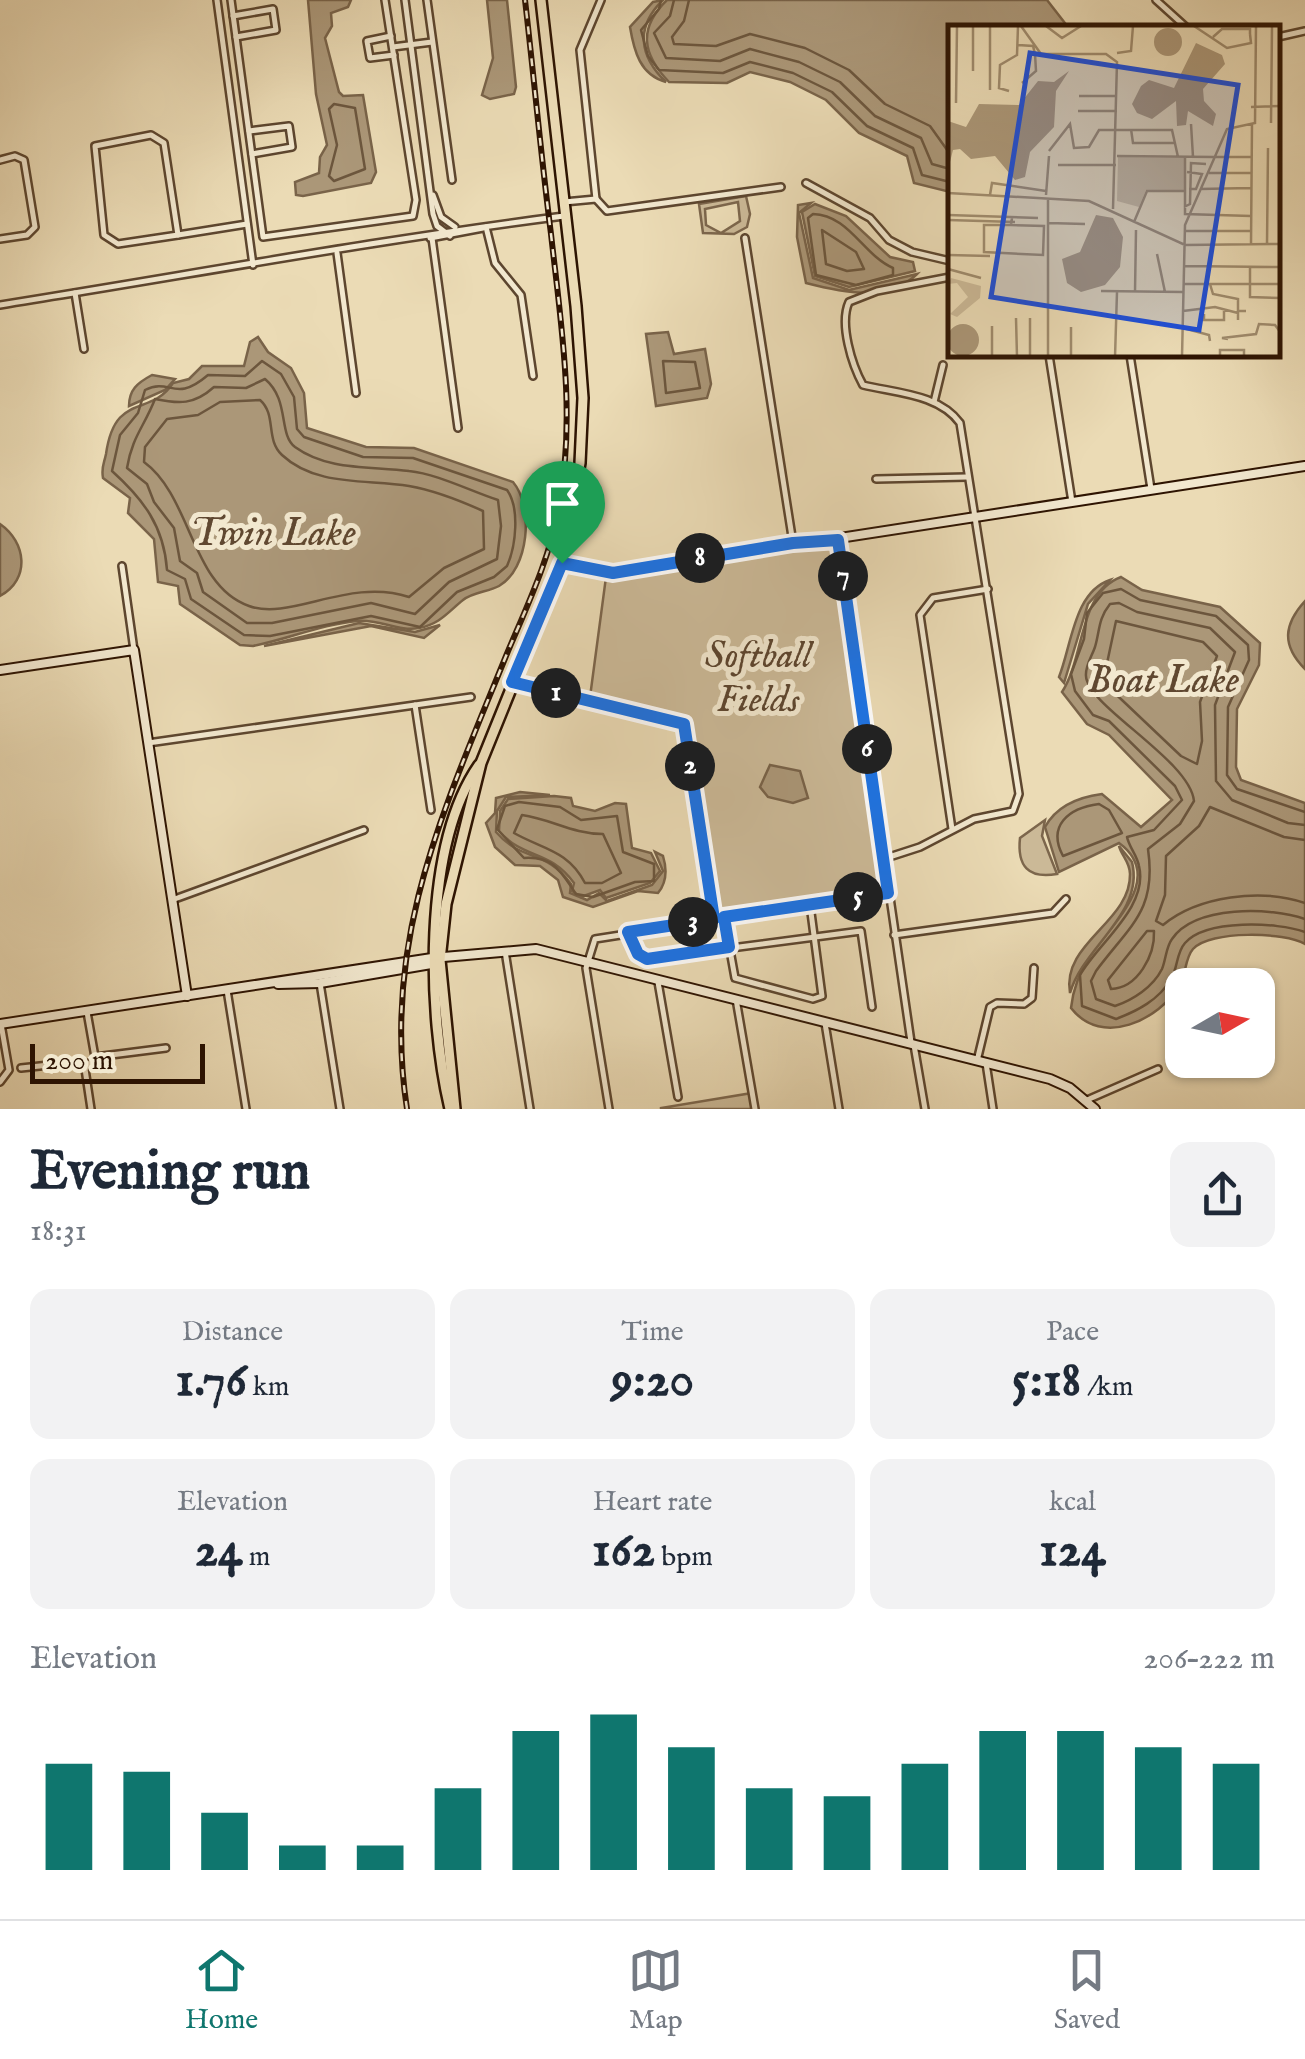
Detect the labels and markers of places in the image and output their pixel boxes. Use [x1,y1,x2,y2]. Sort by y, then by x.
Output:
pin [520,461,605,564]
pin: 8 [675,533,725,583]
pin: 7 [818,551,868,601]
pin: 1 [531,668,581,718]
pin: 6 [842,724,892,774]
pin: 2 [665,741,715,791]
pin: 5 [833,872,883,922]
pin: 3 [668,897,718,947]

